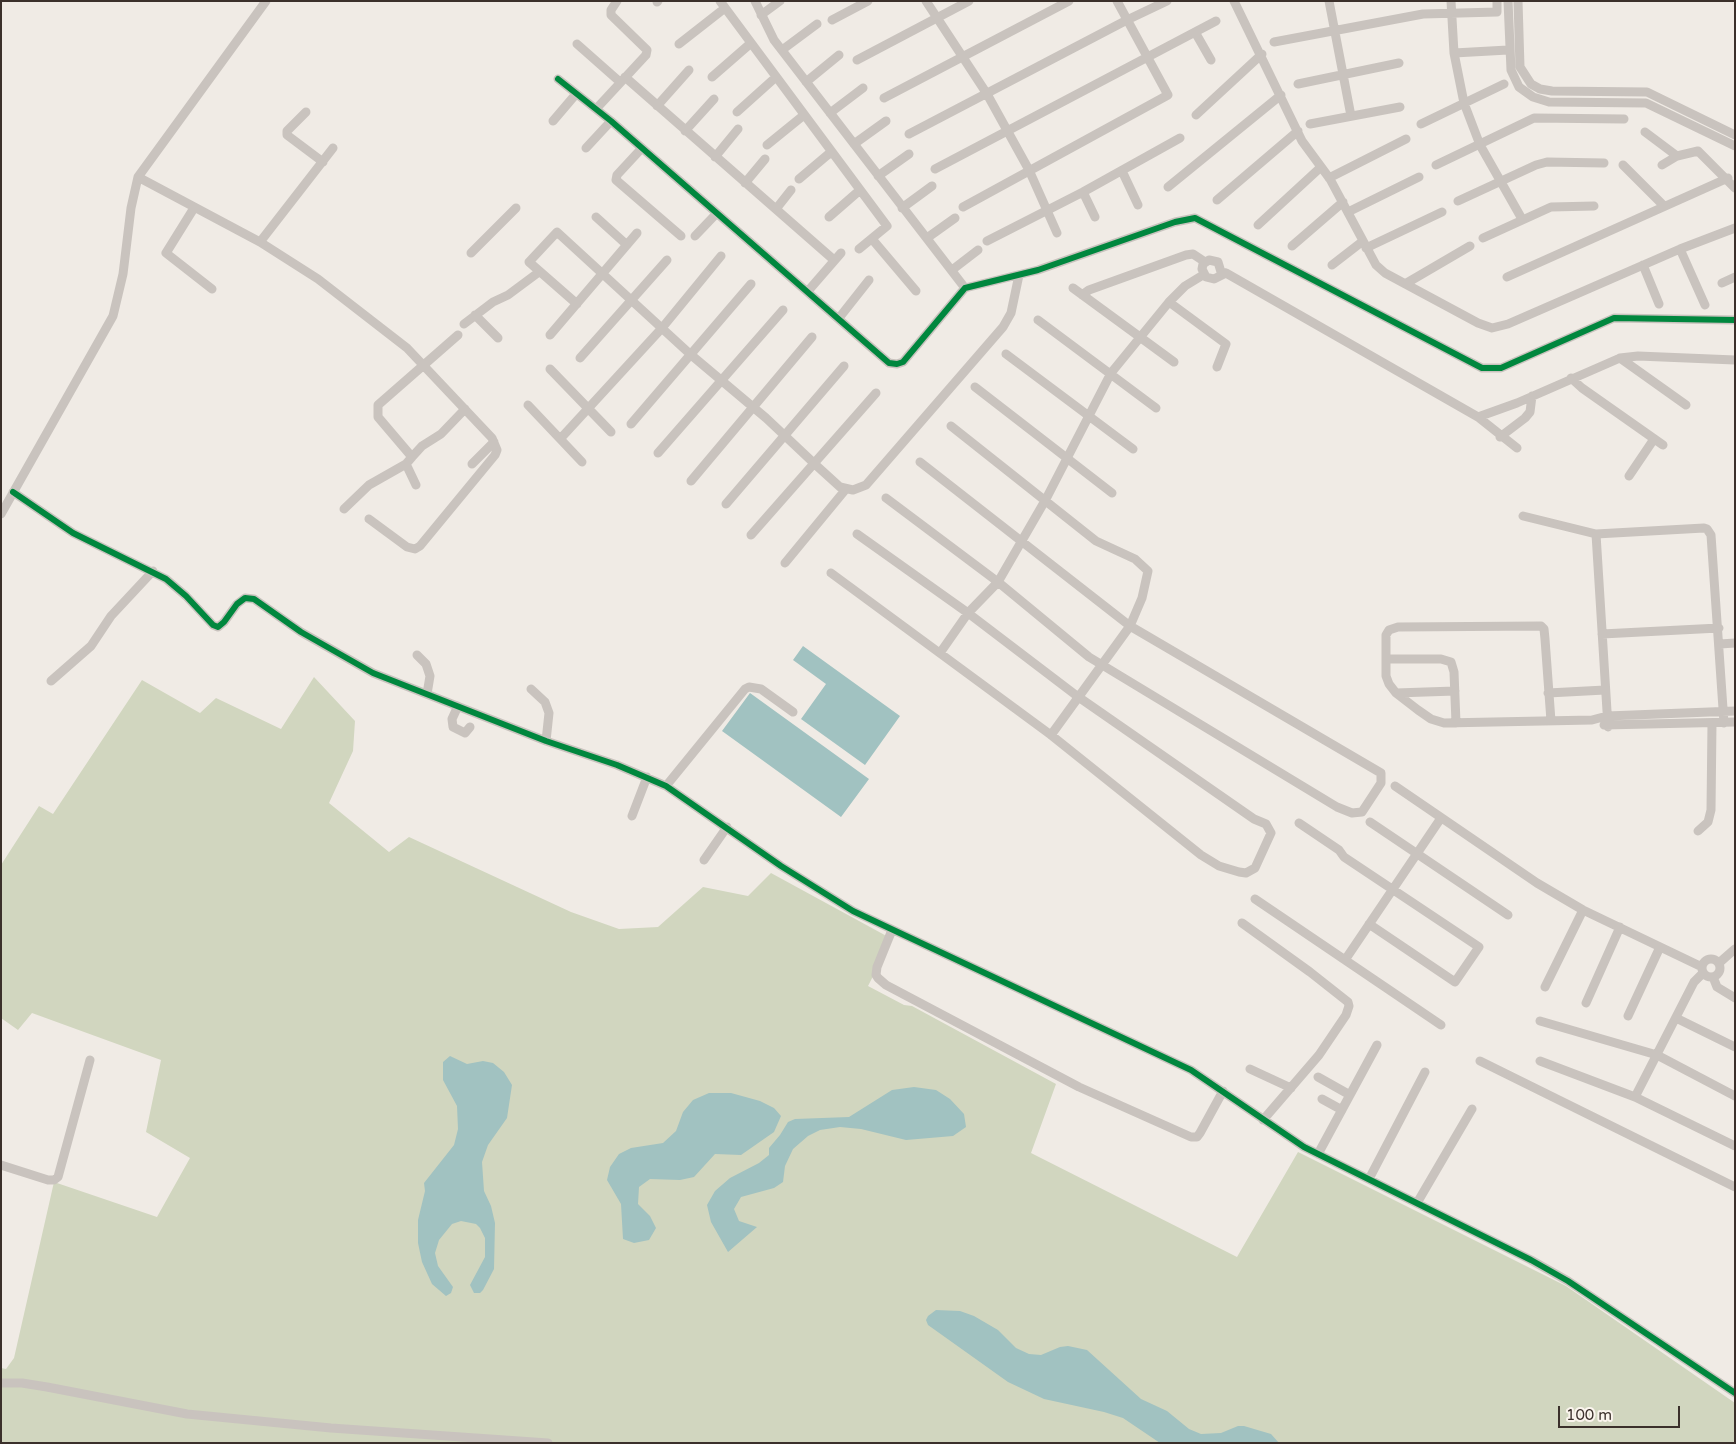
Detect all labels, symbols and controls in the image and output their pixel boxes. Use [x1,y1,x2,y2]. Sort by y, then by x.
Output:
scale bar [1561,1396,1684,1428]
text: 100 m [1566,1406,1612,1424]

